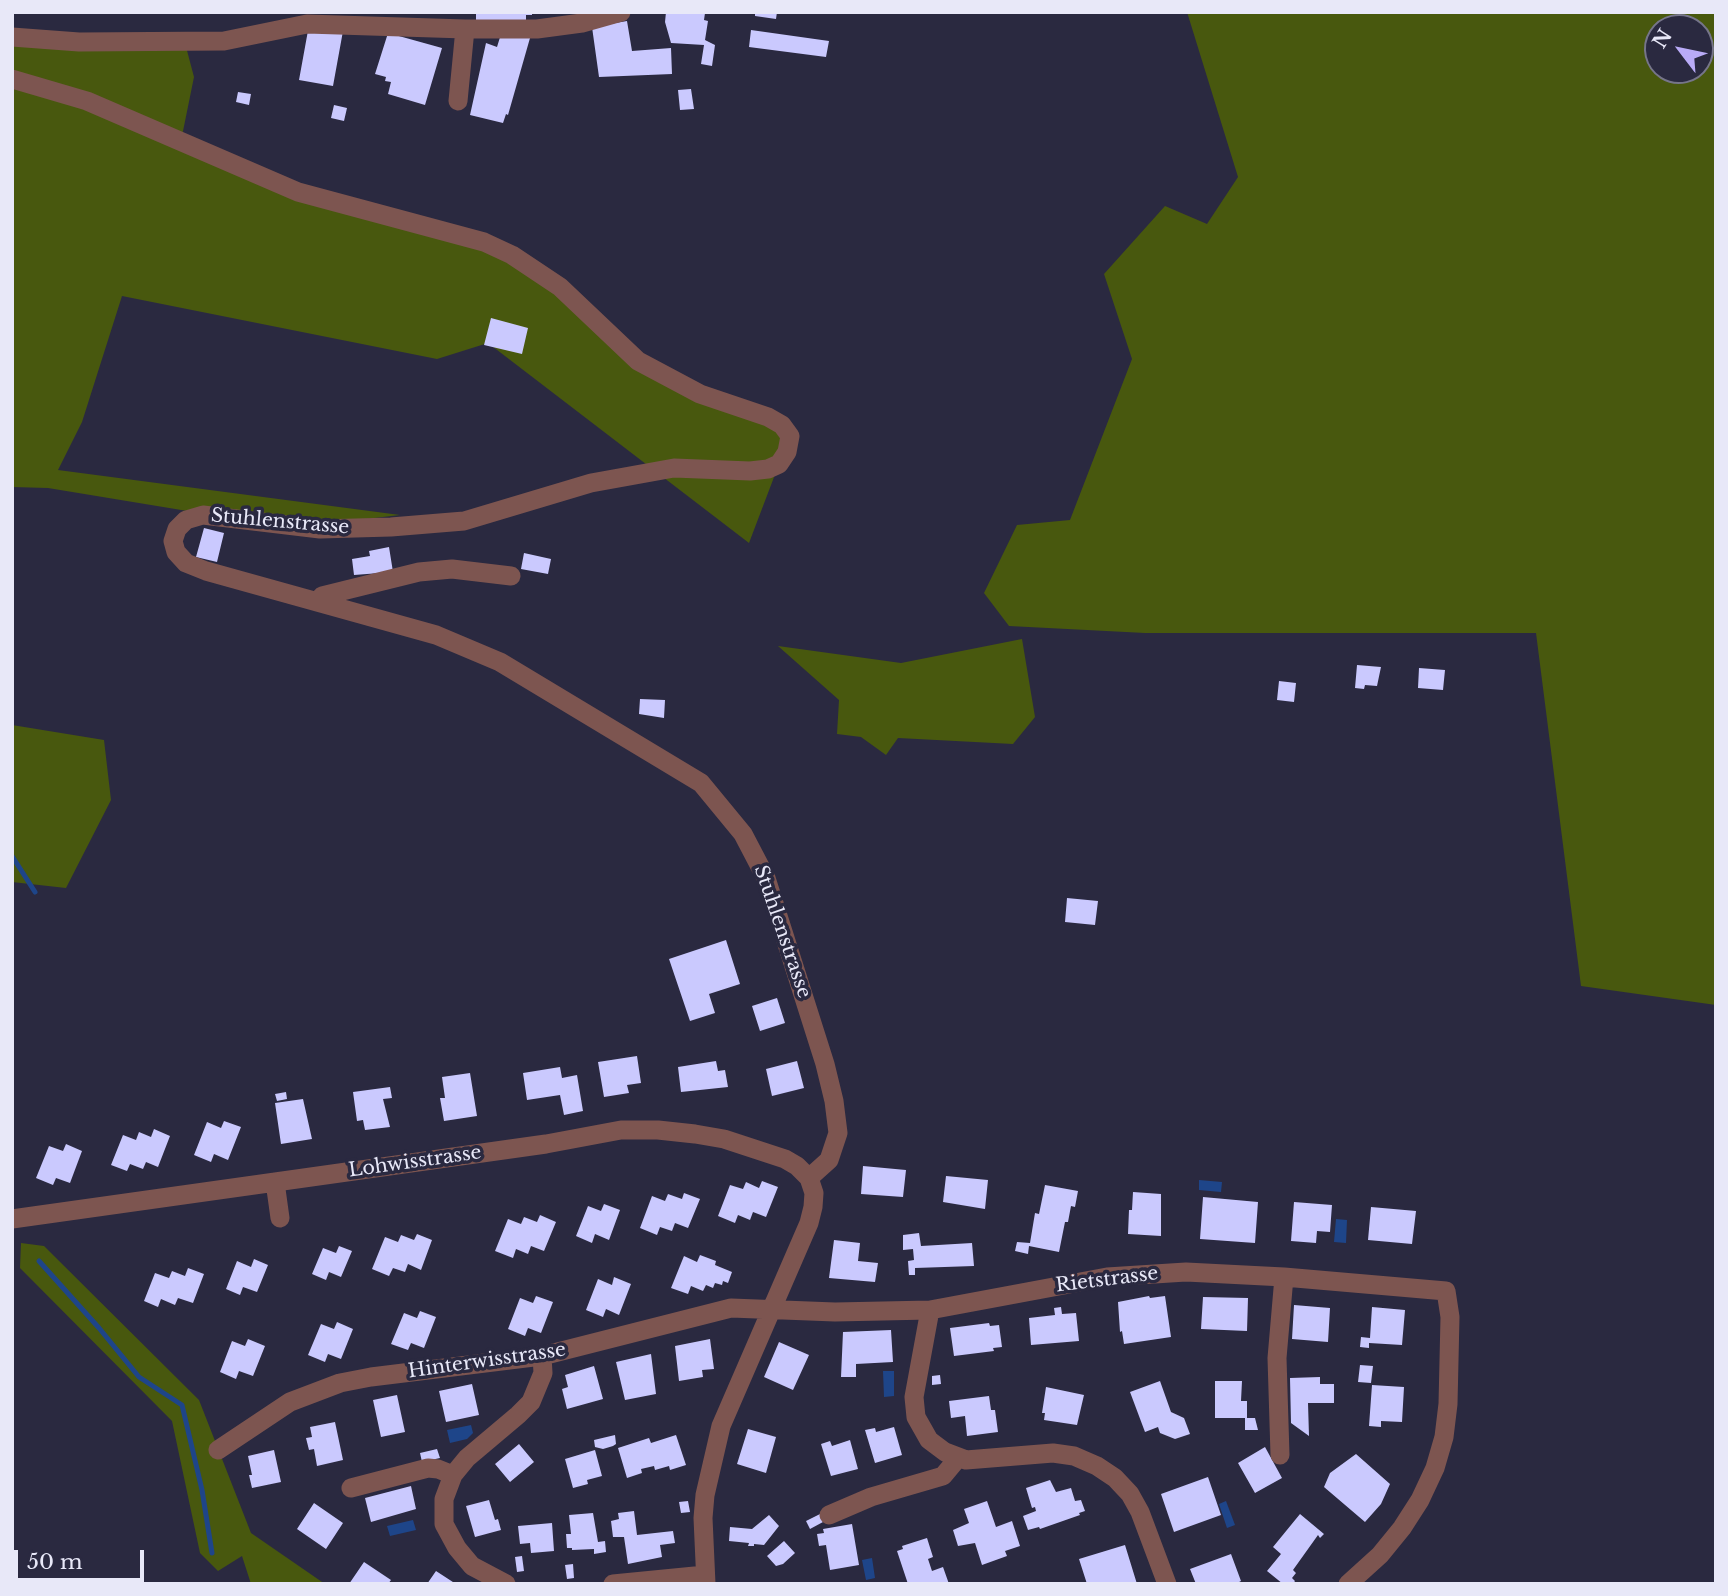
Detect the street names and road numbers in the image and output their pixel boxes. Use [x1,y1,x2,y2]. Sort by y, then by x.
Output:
street label: Stuhlenstrasse [210,505,350,539]
street label: Stuhlenstrasse [749,863,815,1001]
street label: Lohwisstrasse [347,1141,483,1183]
street label: Rietstrasse [1054,1262,1160,1298]
street label: Hinterwisstrasse [407,1339,567,1383]

